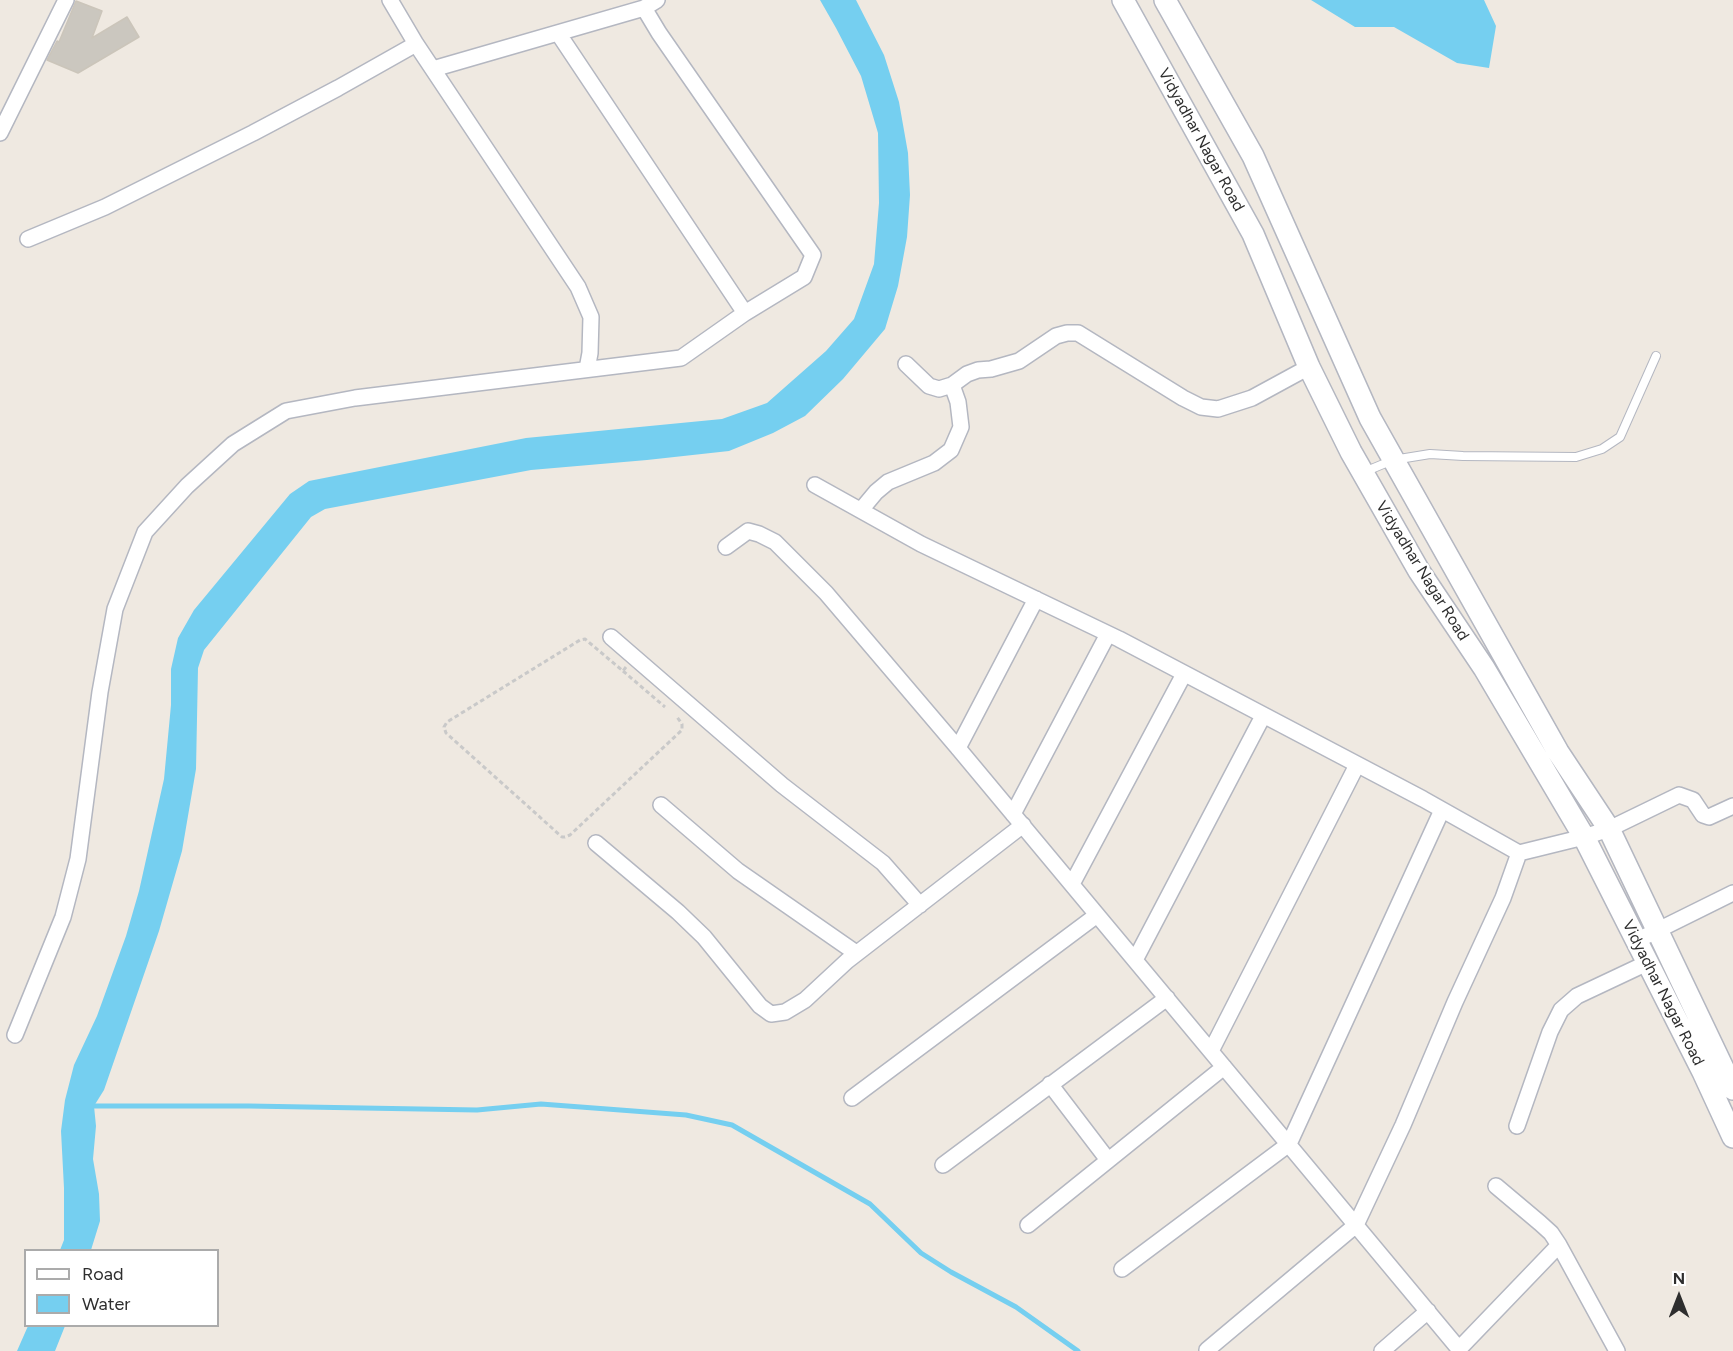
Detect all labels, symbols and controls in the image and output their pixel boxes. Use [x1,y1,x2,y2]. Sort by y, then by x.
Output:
street label: Vidyadhar Nagar Road [1154,65,1248,215]
street label: Vidyadhar Nagar Road [1371,498,1473,644]
street label: Vidyadhar Nagar Road [1618,917,1708,1069]
legend [24,1249,219,1327]
text: Road [82,1263,123,1285]
north arrow [1649,1267,1709,1327]
text: N [1673,1269,1685,1288]
text: Water [82,1293,130,1315]

